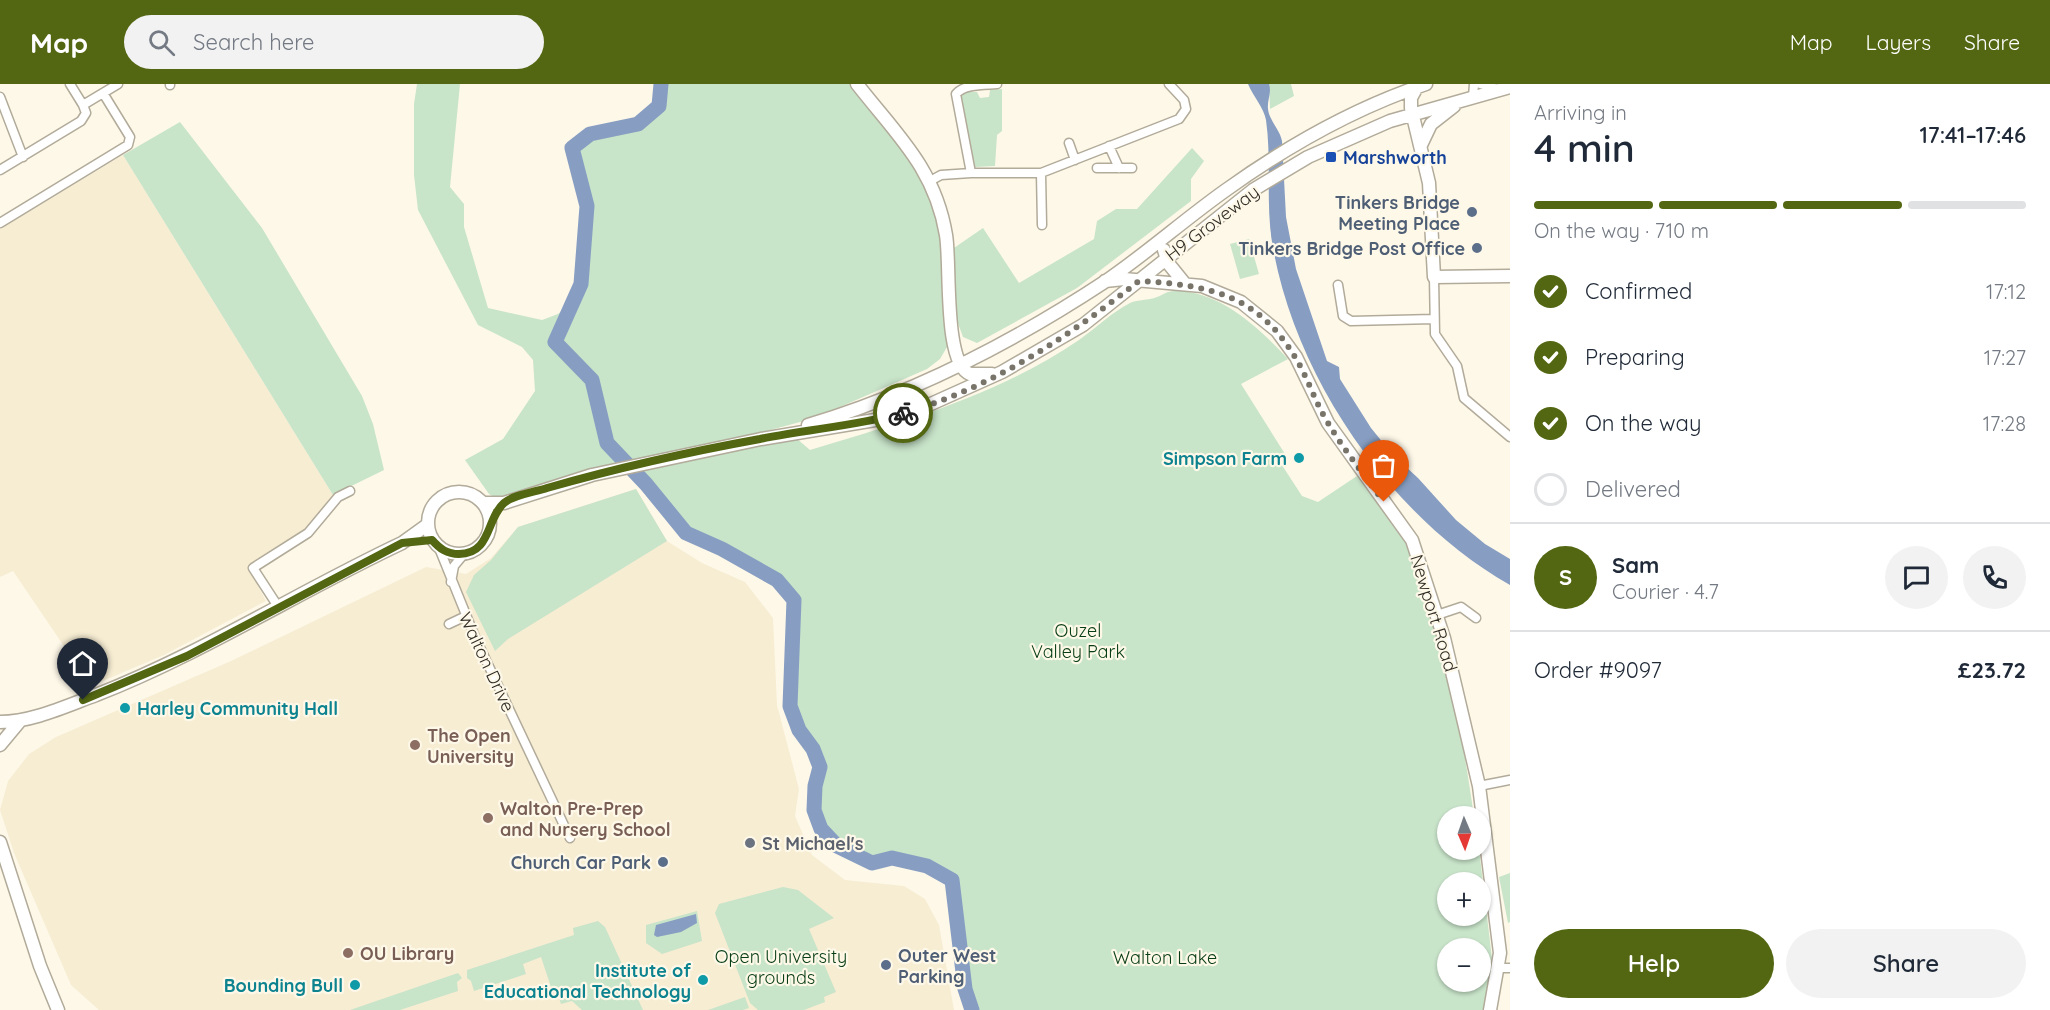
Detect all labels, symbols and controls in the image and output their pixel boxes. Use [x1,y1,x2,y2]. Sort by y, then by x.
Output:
search box [124,15,544,69]
text: Map [30,25,88,60]
icon: search [145,26,178,59]
text: Search here [193,28,315,56]
text: Map [1790,29,1833,55]
text: Layers [1866,29,1931,55]
text: Share [1964,29,2020,55]
text: Arriving in [1534,100,1627,125]
text: 17:41–17:46 [1919,121,2026,149]
text: 4 min [1534,123,1635,172]
place label: Marshworth [1343,146,1447,169]
marker: Marshworth [1324,150,1338,164]
street label: H9 Groveway [1160,180,1264,266]
place label: Tinkers Bridge Meeting Place [1335,191,1460,235]
marker: Tinkers Bridge Meeting Place [1465,205,1479,219]
text: On the way · 710 m [1534,218,1709,243]
place label: Tinkers Bridge Post Office [1238,237,1465,260]
marker: Tinkers Bridge Post Office [1470,241,1484,255]
icon: check [1534,275,1567,308]
text: Confirmed [1585,277,1692,305]
text: 17:12 [1986,279,2026,304]
icon: check [1534,341,1567,374]
text: Preparing [1585,343,1685,371]
text: 17:27 [1984,345,2026,370]
courier [873,383,933,443]
icon: bike [887,397,920,430]
icon: check [1534,407,1567,440]
text: On the way [1585,409,1701,437]
text: 17:28 [1983,411,2026,436]
pin [1358,440,1409,502]
place label: Simpson Farm [1163,447,1287,470]
icon: bag [1367,449,1400,482]
marker: Simpson Farm [1292,451,1306,465]
text: Delivered [1585,475,1681,503]
button: chat [1885,546,1948,609]
button: phone [1963,546,2026,609]
text: Sam [1612,551,1659,579]
street label: Newport Road [1405,552,1463,674]
text: S [1559,563,1572,591]
text: Courier · 4.7 [1612,579,1719,604]
street label: Walton Drive [454,608,520,716]
park label: Ouzel Valley Park [1031,619,1125,663]
pin [57,638,108,700]
icon: home [66,647,99,680]
text: Order #9097 [1534,656,1662,684]
text: £23.72 [1958,656,2026,684]
place label: Harley Community Hall [137,697,338,720]
marker: Harley Community Hall [118,701,132,715]
place label: The Open University [427,724,514,768]
marker: The Open University [408,738,422,752]
place label: Walton Pre-Prep and Nursery School [500,797,671,841]
north arrow [1437,806,1491,860]
map controls [1437,806,1491,992]
marker: Walton Pre-Prep and Nursery School [481,811,495,825]
place label: St Michael's [762,832,864,855]
marker: St Michael's [743,836,757,850]
place label: Church Car Park [511,851,651,874]
marker: Church Car Park [656,855,670,869]
button: + [1437,872,1491,926]
button: Help [1534,929,1774,998]
button: Share [1786,929,2026,998]
button: − [1437,938,1491,992]
place label: OU Library [360,942,454,965]
place label: Outer West Parking [898,944,996,988]
park label: Open University grounds [715,945,847,989]
marker: OU Library [341,946,355,960]
park label: Walton Lake [1113,946,1217,969]
marker: Outer West Parking [879,958,893,972]
place label: Institute of Educational Technology [484,959,691,1003]
marker: Institute of Educational Technology [696,973,710,987]
place label: Bounding Bull [224,974,343,997]
marker: Bounding Bull [348,978,362,992]

